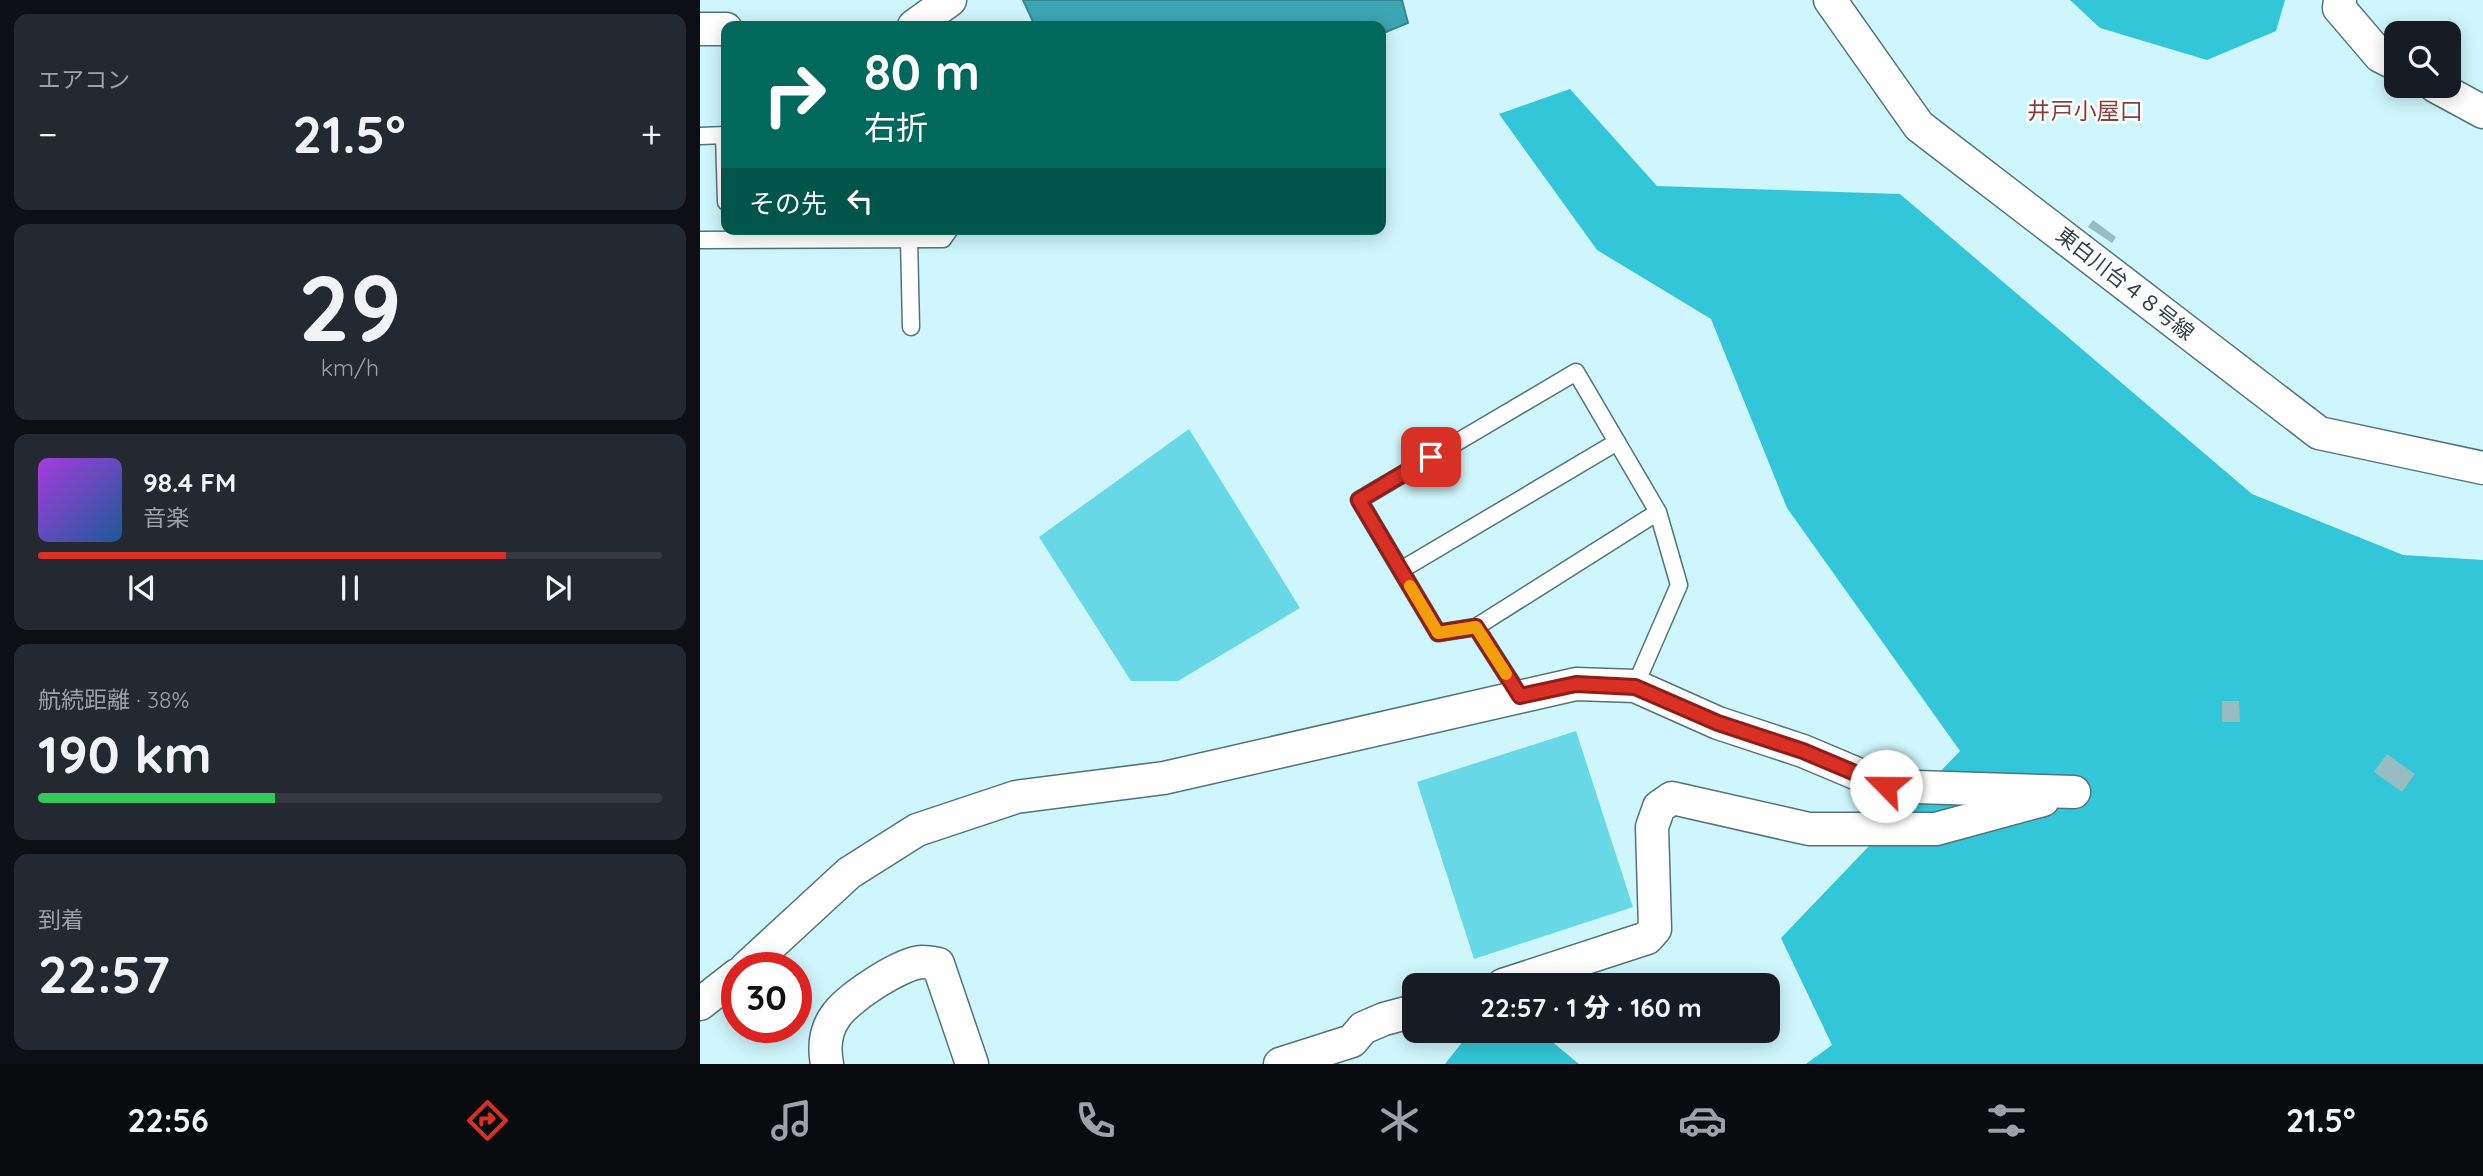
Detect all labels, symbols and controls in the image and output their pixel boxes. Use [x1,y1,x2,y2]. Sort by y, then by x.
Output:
map controls [2384,21,2461,98]
button: search [2384,21,2461,98]
text: 80 m [864,41,980,102]
icon: right [749,49,840,140]
text: エアコン [38,65,130,94]
district label: 井戸小屋口 [2028,96,2143,125]
text: 21.5° [293,101,406,166]
text: 右折 [864,107,928,147]
text: − [38,110,58,158]
text: + [641,110,662,158]
icon: left [841,182,879,220]
text: その先 [749,187,827,220]
street label: 東白川台４８号線 [2051,221,2200,345]
text: 29 [298,250,402,364]
text: km/h [321,353,379,382]
pin [1401,427,1461,487]
icon: arrive [1412,438,1450,476]
text: 98.4 FM [143,466,236,499]
text: 音楽 [143,503,189,532]
icon: previous [123,569,161,607]
icon: pause [331,569,369,607]
icon: next [539,569,577,607]
text: 航続距離 · 38% [38,685,189,714]
text: 190 km [38,721,212,786]
position arrow [1849,749,1923,823]
text: 到着 [38,905,84,934]
text: 22:57 [38,941,170,1006]
speed limit sign: 30 [721,952,812,1043]
text: 22:57 · 1 分 · 160 m [1480,991,1702,1024]
icon: directions [463,1096,512,1145]
icon: music [767,1096,816,1145]
icon: phone [1071,1096,1120,1145]
icon: climate [1375,1096,1424,1145]
icon: car [1678,1096,1727,1145]
icon: filters [1982,1096,2031,1145]
text: 22:56 [127,1100,209,1140]
text: 21.5° [2286,1100,2356,1140]

